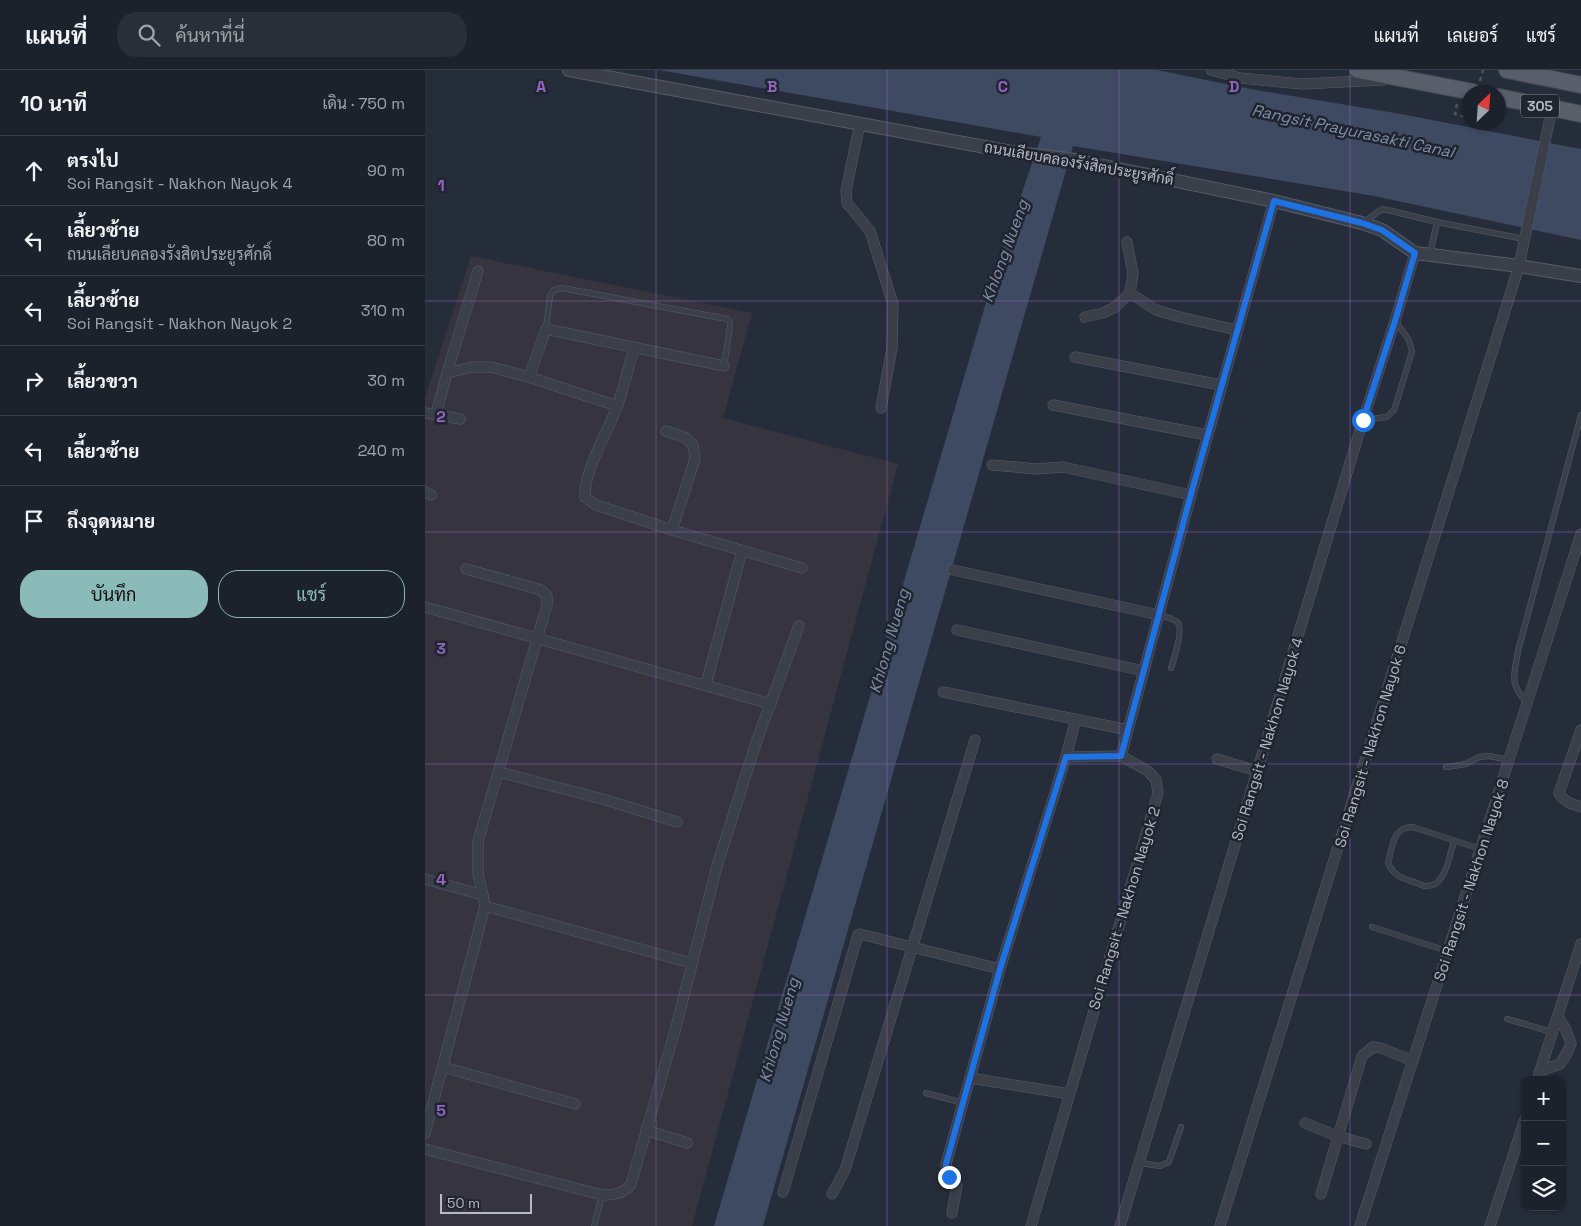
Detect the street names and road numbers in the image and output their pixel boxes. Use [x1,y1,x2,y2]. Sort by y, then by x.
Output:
road number: 305 [1521,94,1559,118]
street label: ถนนเลียบคลองรังสิตประยูรศักดิ์ [983,132,1176,190]
street label: Soi Rangsit - Nakhon Nayok 4 [1227,635,1307,843]
street label: Soi Rangsit - Nakhon Nayok 6 [1330,642,1410,850]
street label: Soi Rangsit - Nakhon Nayok 8 [1429,777,1513,983]
street label: Soi Rangsit - Nakhon Nayok 2 [1084,804,1164,1012]

